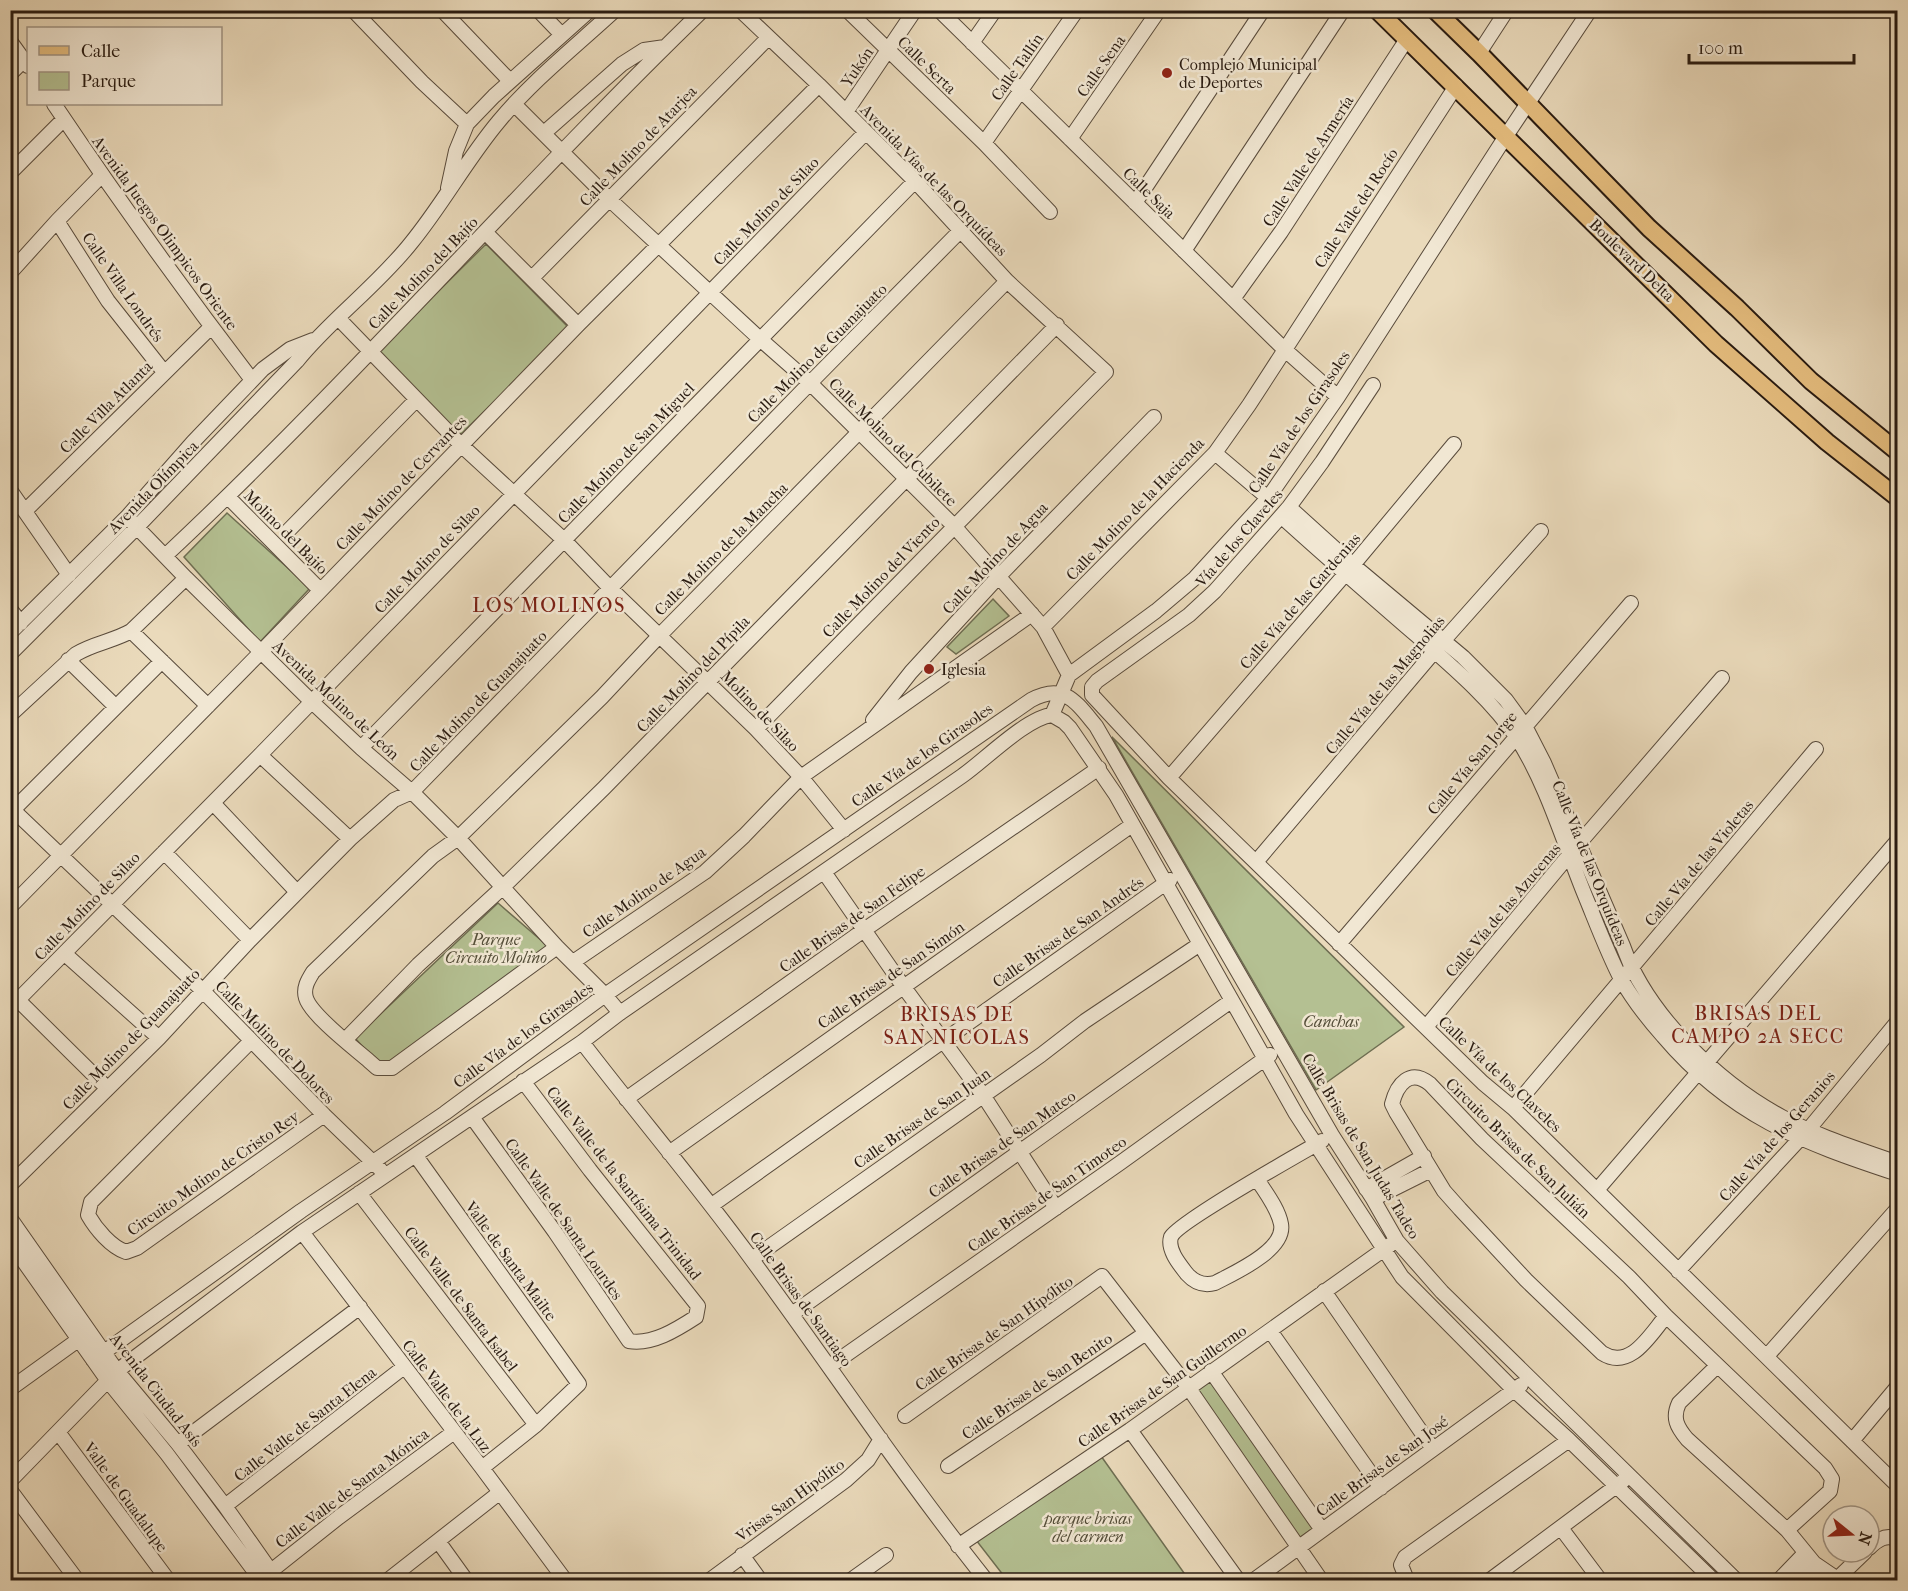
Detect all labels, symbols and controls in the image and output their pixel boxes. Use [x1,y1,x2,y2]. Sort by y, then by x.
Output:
legend [27,27,222,105]
scale bar [1689,27,1854,65]
street label: Calle Tallín [987,29,1048,104]
street label: Calle Sena [1073,31,1130,101]
street label: Calle Serta [894,32,961,98]
text: 100 m [1698,38,1743,59]
text: Calle [81,41,120,62]
street label: Yukón [836,43,878,91]
place label: Complejo Municipal de Deportes [1179,55,1318,92]
marker: Complejo Municipal de Deportes [1160,66,1174,80]
text: Parque [81,71,136,92]
street label: Calle Molino de Atarjea [575,81,701,210]
street label: Calle Valle de Armería [1259,91,1358,230]
street label: Avenida Vías de las Orquídeas [856,100,1011,260]
street label: Avenida Juegos Olimpicos Oriente [88,131,242,334]
street label: Calle Valle del Rocío [1310,145,1402,271]
street label: Calle Molino de Silao [709,153,823,269]
street label: Calle Saja [1119,163,1180,223]
street label: Calle Molino del Bajío [364,213,482,333]
street label: Boulevard Delta [1585,215,1679,306]
street label: Calle Villa Londrés [78,229,168,345]
street label: Calle Molino de Guanajuato [743,279,891,427]
street label: Calle Vía de los Girasoles [1244,347,1354,497]
street label: Calle Villa Atlanta [56,356,157,457]
street label: Calle Molino del Cubilete [825,374,961,510]
street label: Calle Molino de San Miguel [554,378,699,527]
street label: Calle Molino de Cervantes [332,412,470,554]
street label: Calle Molino de la Hacienda [1062,433,1209,584]
street label: Avenida Olímpica [103,436,203,538]
street label: Calle Molino de la Mancha [650,478,792,620]
street label: Vía de los Claveles [1191,485,1287,592]
street label: Molino del Bajío [240,486,332,578]
street label: Calle Molino de Agua [938,498,1052,618]
street label: Calle Molino de Silao [370,501,484,617]
street label: Calle Molino del Viento [818,513,944,641]
street label: Calle Vía de las Gardenias [1236,529,1364,673]
district label: LOS MOLINOS [472,594,626,617]
street label: Calle Molino del Pípila [632,611,754,736]
street label: Calle Vía de las Magnolias [1321,612,1449,758]
street label: Calle Molino de Guanajuato [405,626,551,776]
street label: Avenida Molino de León [268,636,404,764]
place label: Iglesia [941,660,987,679]
marker: Iglesia [922,662,936,676]
street label: Molino de Silao [717,667,803,755]
street label: Calle Vía de los Girasoles [848,699,996,811]
street label: Calle Vía San Jorge [1423,707,1521,819]
street label: Calle Vía de las Orquídeas [1548,778,1632,948]
street label: Calle Vía de las Violetas [1641,796,1758,930]
street label: Calle Vía de las Azucenas [1441,839,1565,981]
street label: Calle Molino de Agua [579,842,710,942]
street label: Calle Molino de Silao [30,848,144,964]
street label: Calle Brisas de San Felipe [776,861,929,977]
street label: Calle Brisas de San Andrés [989,873,1147,991]
street label: Calle Brisas de San Simón [814,917,969,1033]
park label: Parque Circuito Molino [445,930,547,967]
street label: Calle Molino de Guanajuato [58,964,204,1114]
street label: Calle Molino de Dolores [211,977,339,1108]
street label: Calle Vía de los Girasoles [449,978,597,1092]
district label: BRISAS DEL CAMPO 2A SECC [1671,1002,1845,1048]
district label: BRISAS DE SAN NICOLAS [884,1003,1030,1049]
park label: Canchas [1303,1012,1360,1031]
street label: Calle Vía de los Claveles [1434,1012,1566,1136]
street label: Calle Brisas de San Judas Tadeo [1298,1050,1424,1242]
street label: Calle Brisas de San Juan [850,1063,995,1172]
street label: Calle Vía de los Geranios [1715,1067,1839,1205]
street label: Circuito Brisas de San Julián [1442,1074,1595,1223]
street label: Calle Valle de la Santísima Trinidad [542,1082,706,1284]
street label: Calle Brisas de San Mateo [925,1086,1079,1202]
street label: Circuito Molino de Cristo Rey [123,1106,303,1240]
street label: Calle Brisas de San Timoteo [964,1132,1130,1256]
street label: Calle Valle de Santa Lourdes [501,1135,627,1303]
street label: Valle de Santa Mailte [461,1197,561,1325]
street label: Calle Valle de Santa Isabel [400,1223,522,1376]
street label: Calle Brisas de Santiago [746,1228,856,1370]
street label: Calle Brisas de San Hipólito [911,1271,1077,1395]
street label: Calle Brisas de San Guillermo [1074,1321,1250,1451]
street label: Avenida Ciudad Asís [105,1329,206,1450]
street label: Calle Brisas de San Benito [958,1329,1116,1443]
street label: Calle Valle de la Luz [398,1336,496,1456]
street label: Calle Valle de Santa Elena [230,1362,380,1485]
street label: Calle Brisas de San José [1312,1412,1452,1520]
street label: Calle Valle de Santa Mónica [271,1424,433,1552]
street label: Valle de Guadalupe [79,1438,172,1556]
street label: Vrisas San Hipólito [731,1454,848,1546]
north arrow [1821,1504,1881,1564]
park label: parque brisas del carmen [1041,1509,1133,1546]
text: N [1854,1530,1876,1548]

